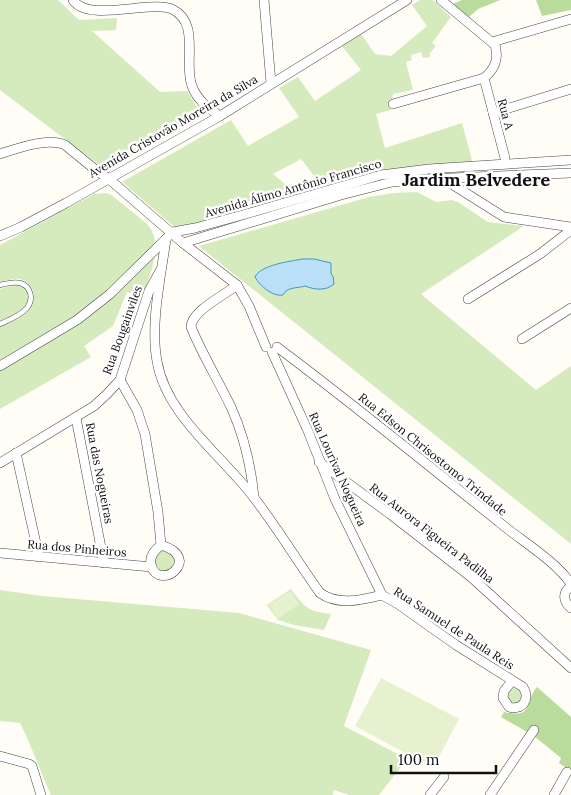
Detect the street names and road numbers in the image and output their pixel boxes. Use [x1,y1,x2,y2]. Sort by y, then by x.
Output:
street label: Avenida Cristovão Moreira da Silva [85,71,260,181]
street label: Rua A [495,97,517,132]
street label: Avenida Álimo Antônio Francisco [202,156,383,221]
street label: Rua Bougainviles [99,283,145,377]
street label: Rua Edson Chrisostomo Trindade [356,389,511,519]
street label: Rua Lourival Nogueira [306,410,370,528]
street label: Rua das Nogueiras [83,421,117,525]
street label: Rua Aurora Figueira Padilha [367,480,497,586]
street label: Rua dos Pinheiros [27,536,128,560]
street label: Rua Samuel de Paula Reis [391,583,517,673]

